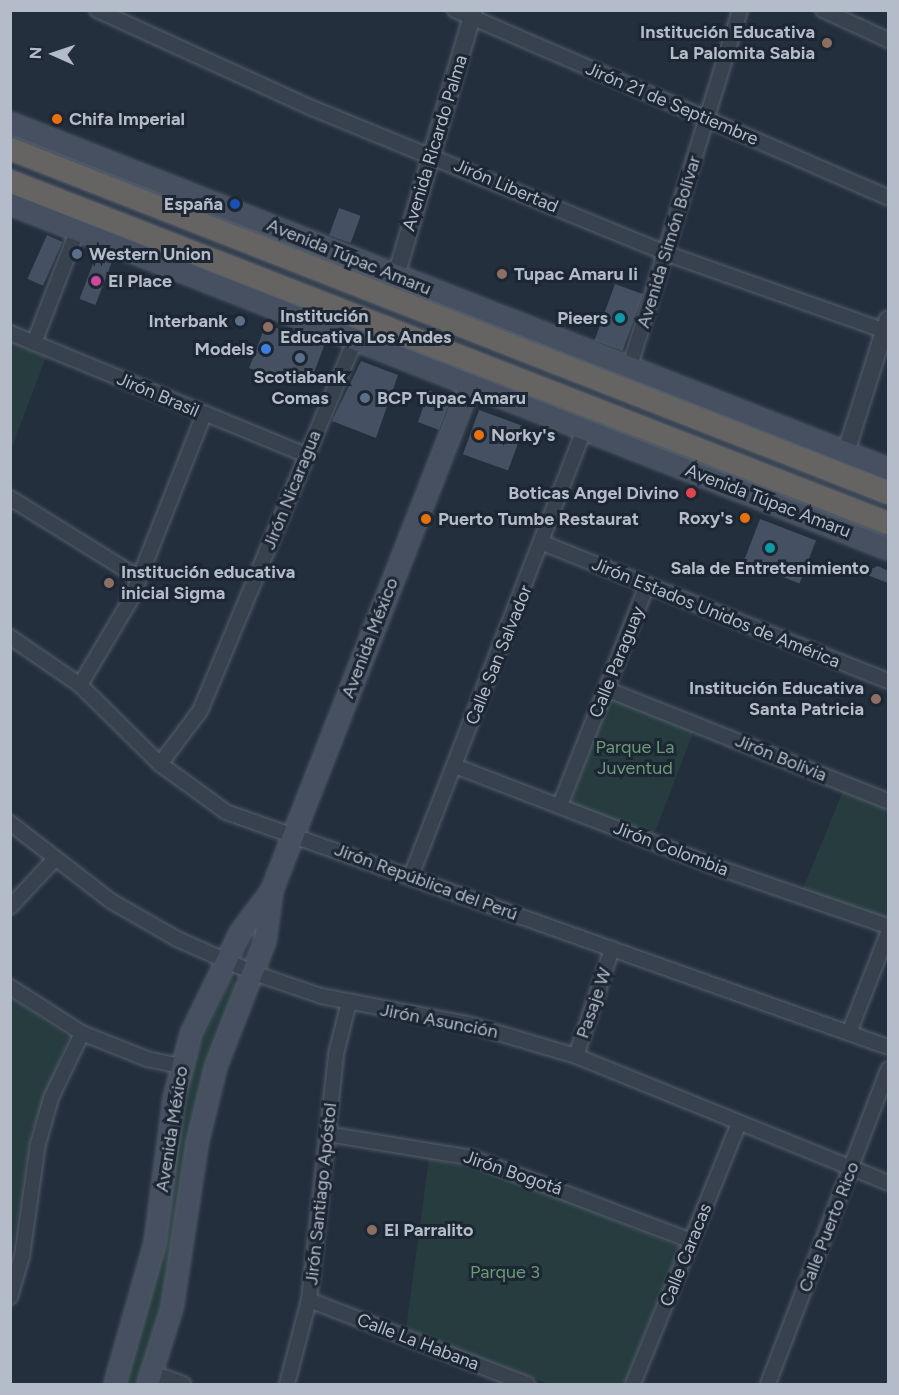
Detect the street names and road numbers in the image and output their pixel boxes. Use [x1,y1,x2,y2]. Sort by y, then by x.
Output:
street label: Avenida Ricardo Palma [398,52,472,234]
street label: Jirón 21 de Septiembre [582,58,762,150]
street label: Avenida Simón Bolívar [633,153,705,331]
street label: Jirón Libertad [451,154,561,218]
street label: Avenida Túpac Amaru [264,214,434,300]
street label: Jirón Brasil [114,368,202,422]
street label: Jirón Nicaragua [258,427,326,553]
street label: Avenida Túpac Amaru [682,460,854,542]
street label: Jirón Estados Unidos de América [589,553,843,673]
street label: Avenida México [337,575,403,701]
street label: Calle San Salvador [461,582,537,728]
street label: Calle Paraguay [585,603,649,721]
street label: Jirón Bolivia [732,730,830,786]
street label: Jirón Colombia [610,817,732,881]
street label: Jirón República del Perú [332,839,520,925]
street label: Pasaje W [572,965,616,1041]
street label: Jirón Asunción [378,999,500,1043]
street label: Avenida México [151,1064,193,1194]
street label: Jirón Santiago Apóstol [301,1102,341,1286]
street label: Jirón Bogotá [461,1146,565,1200]
street label: Calle Puerto Rico [794,1159,864,1295]
street label: Calle Caracas [656,1200,716,1310]
street label: Calle La Habana [354,1309,482,1375]

